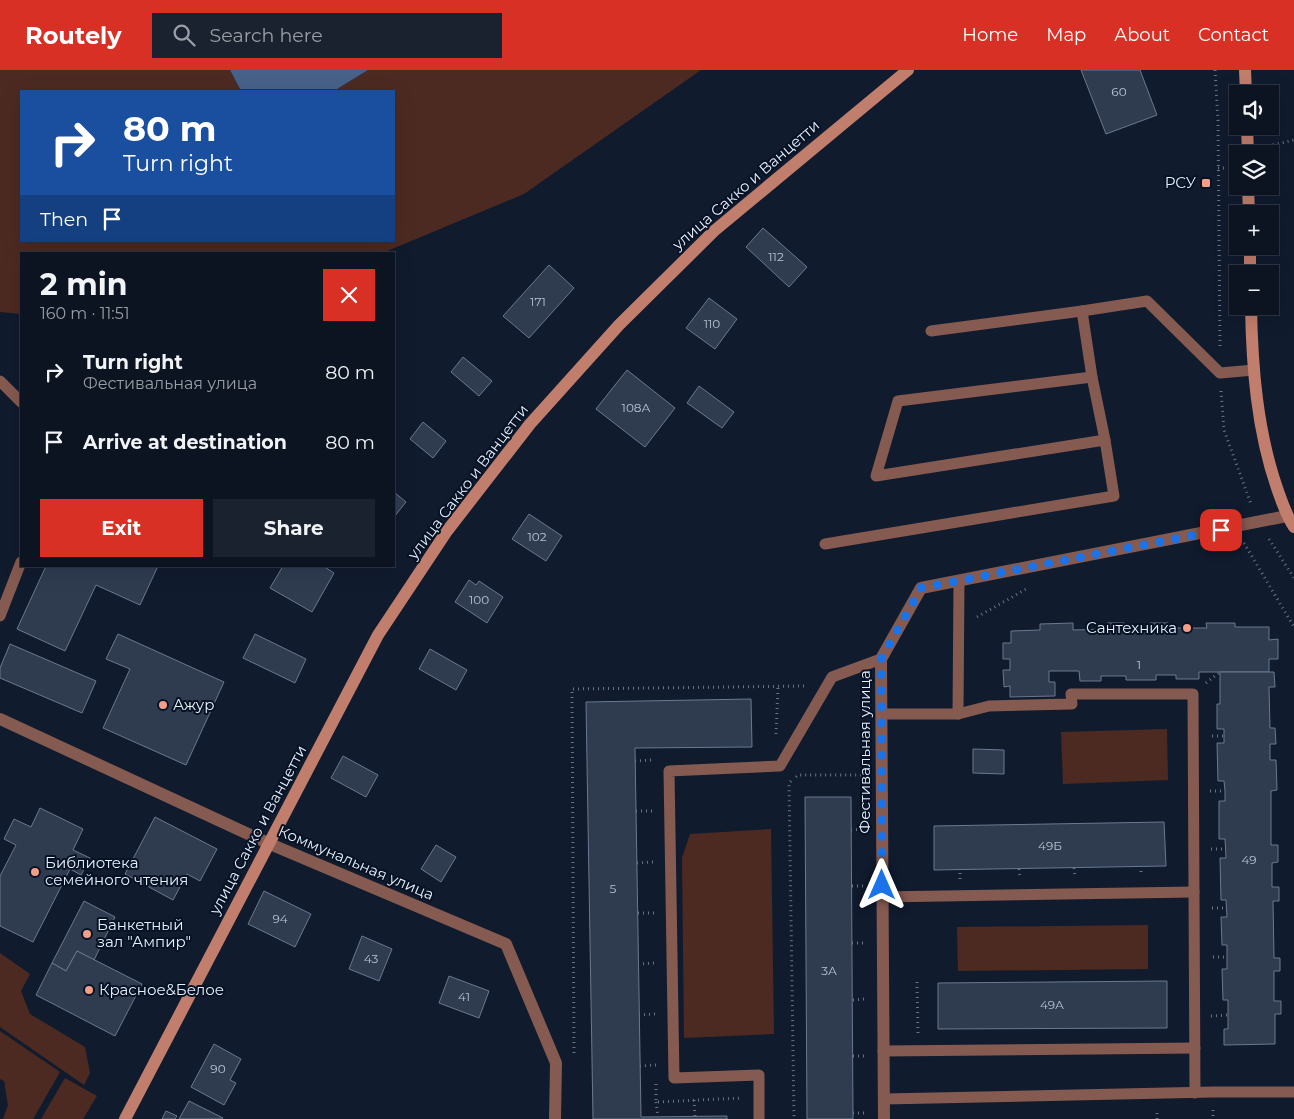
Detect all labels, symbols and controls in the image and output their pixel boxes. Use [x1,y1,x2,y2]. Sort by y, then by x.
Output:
search box [152,13,502,58]
text: Routely [25,21,122,50]
icon: search [170,21,198,49]
text: Search here [210,24,323,47]
text: Home [962,24,1018,46]
text: Map [1046,24,1086,46]
text: About [1114,24,1170,46]
text: Contact [1198,24,1269,46]
house number: 60 [1111,84,1127,99]
map controls [1229,85,1279,315]
button: sound [1229,85,1279,135]
text: 80 m [123,107,217,150]
icon: right [40,110,105,175]
street label: улица Сакко и Ванцетти [667,115,823,254]
button: layers [1229,145,1279,195]
text: Turn right [123,150,233,177]
place label: РСУ [1165,173,1197,192]
marker: РСУ [1200,177,1212,189]
icon: arrive [98,205,126,233]
button: + [1229,205,1279,255]
text: Then [40,208,88,231]
house number: 112 [768,249,784,264]
button: − [1229,265,1279,315]
text: 2 min [40,266,127,303]
button: close [323,269,375,321]
house number: 171 [530,294,546,309]
text: 160 m · 11:51 [40,304,129,323]
house number: 110 [704,316,720,331]
text: Turn right [83,351,183,374]
icon: right [40,358,68,386]
text: 80 m [325,361,375,384]
text: Фестивальная улица [83,374,257,393]
house number: 108А [622,400,650,415]
street label: улица Сакко и Ванцетти [403,401,532,564]
icon: arrive [40,428,68,456]
text: Arrive at destination [83,431,287,454]
text: 80 m [325,431,375,454]
button: Exit [40,499,203,557]
button: Share [213,499,375,557]
pin [1200,509,1242,551]
icon: arrive [1207,516,1235,544]
house number: 102 [527,529,547,544]
house number: 100 [469,592,489,607]
place label: Сантехника [1086,618,1177,637]
marker: Сантехника [1181,622,1193,634]
house number: 1 [1137,657,1141,672]
street label: Фестивальная улица [855,670,874,834]
place label: Ажур [173,695,214,714]
marker: Ажур [157,699,169,711]
street label: улица Сакко и Ванцетти [204,742,310,919]
street label: Коммунальная улица [276,821,437,904]
house number: 49Б [1038,838,1062,853]
house number: 49 [1241,852,1257,867]
place label: Библиотека семейного чтения [45,853,188,889]
position arrow [855,858,907,910]
marker: Библиотека семейного чтения [29,866,41,878]
house number: 5 [610,881,617,896]
house number: 94 [272,911,288,926]
place label: Банкетный зал "Ампир" [97,915,191,951]
marker: Банкетный зал "Ампир" [81,928,93,940]
house number: 43 [364,951,378,966]
house number: 3А [821,963,837,978]
place label: Красное&Белое [99,980,224,999]
marker: Красное&Белое [83,984,95,996]
house number: 41 [458,989,470,1004]
house number: 49А [1040,997,1064,1012]
house number: 90 [210,1061,226,1076]

